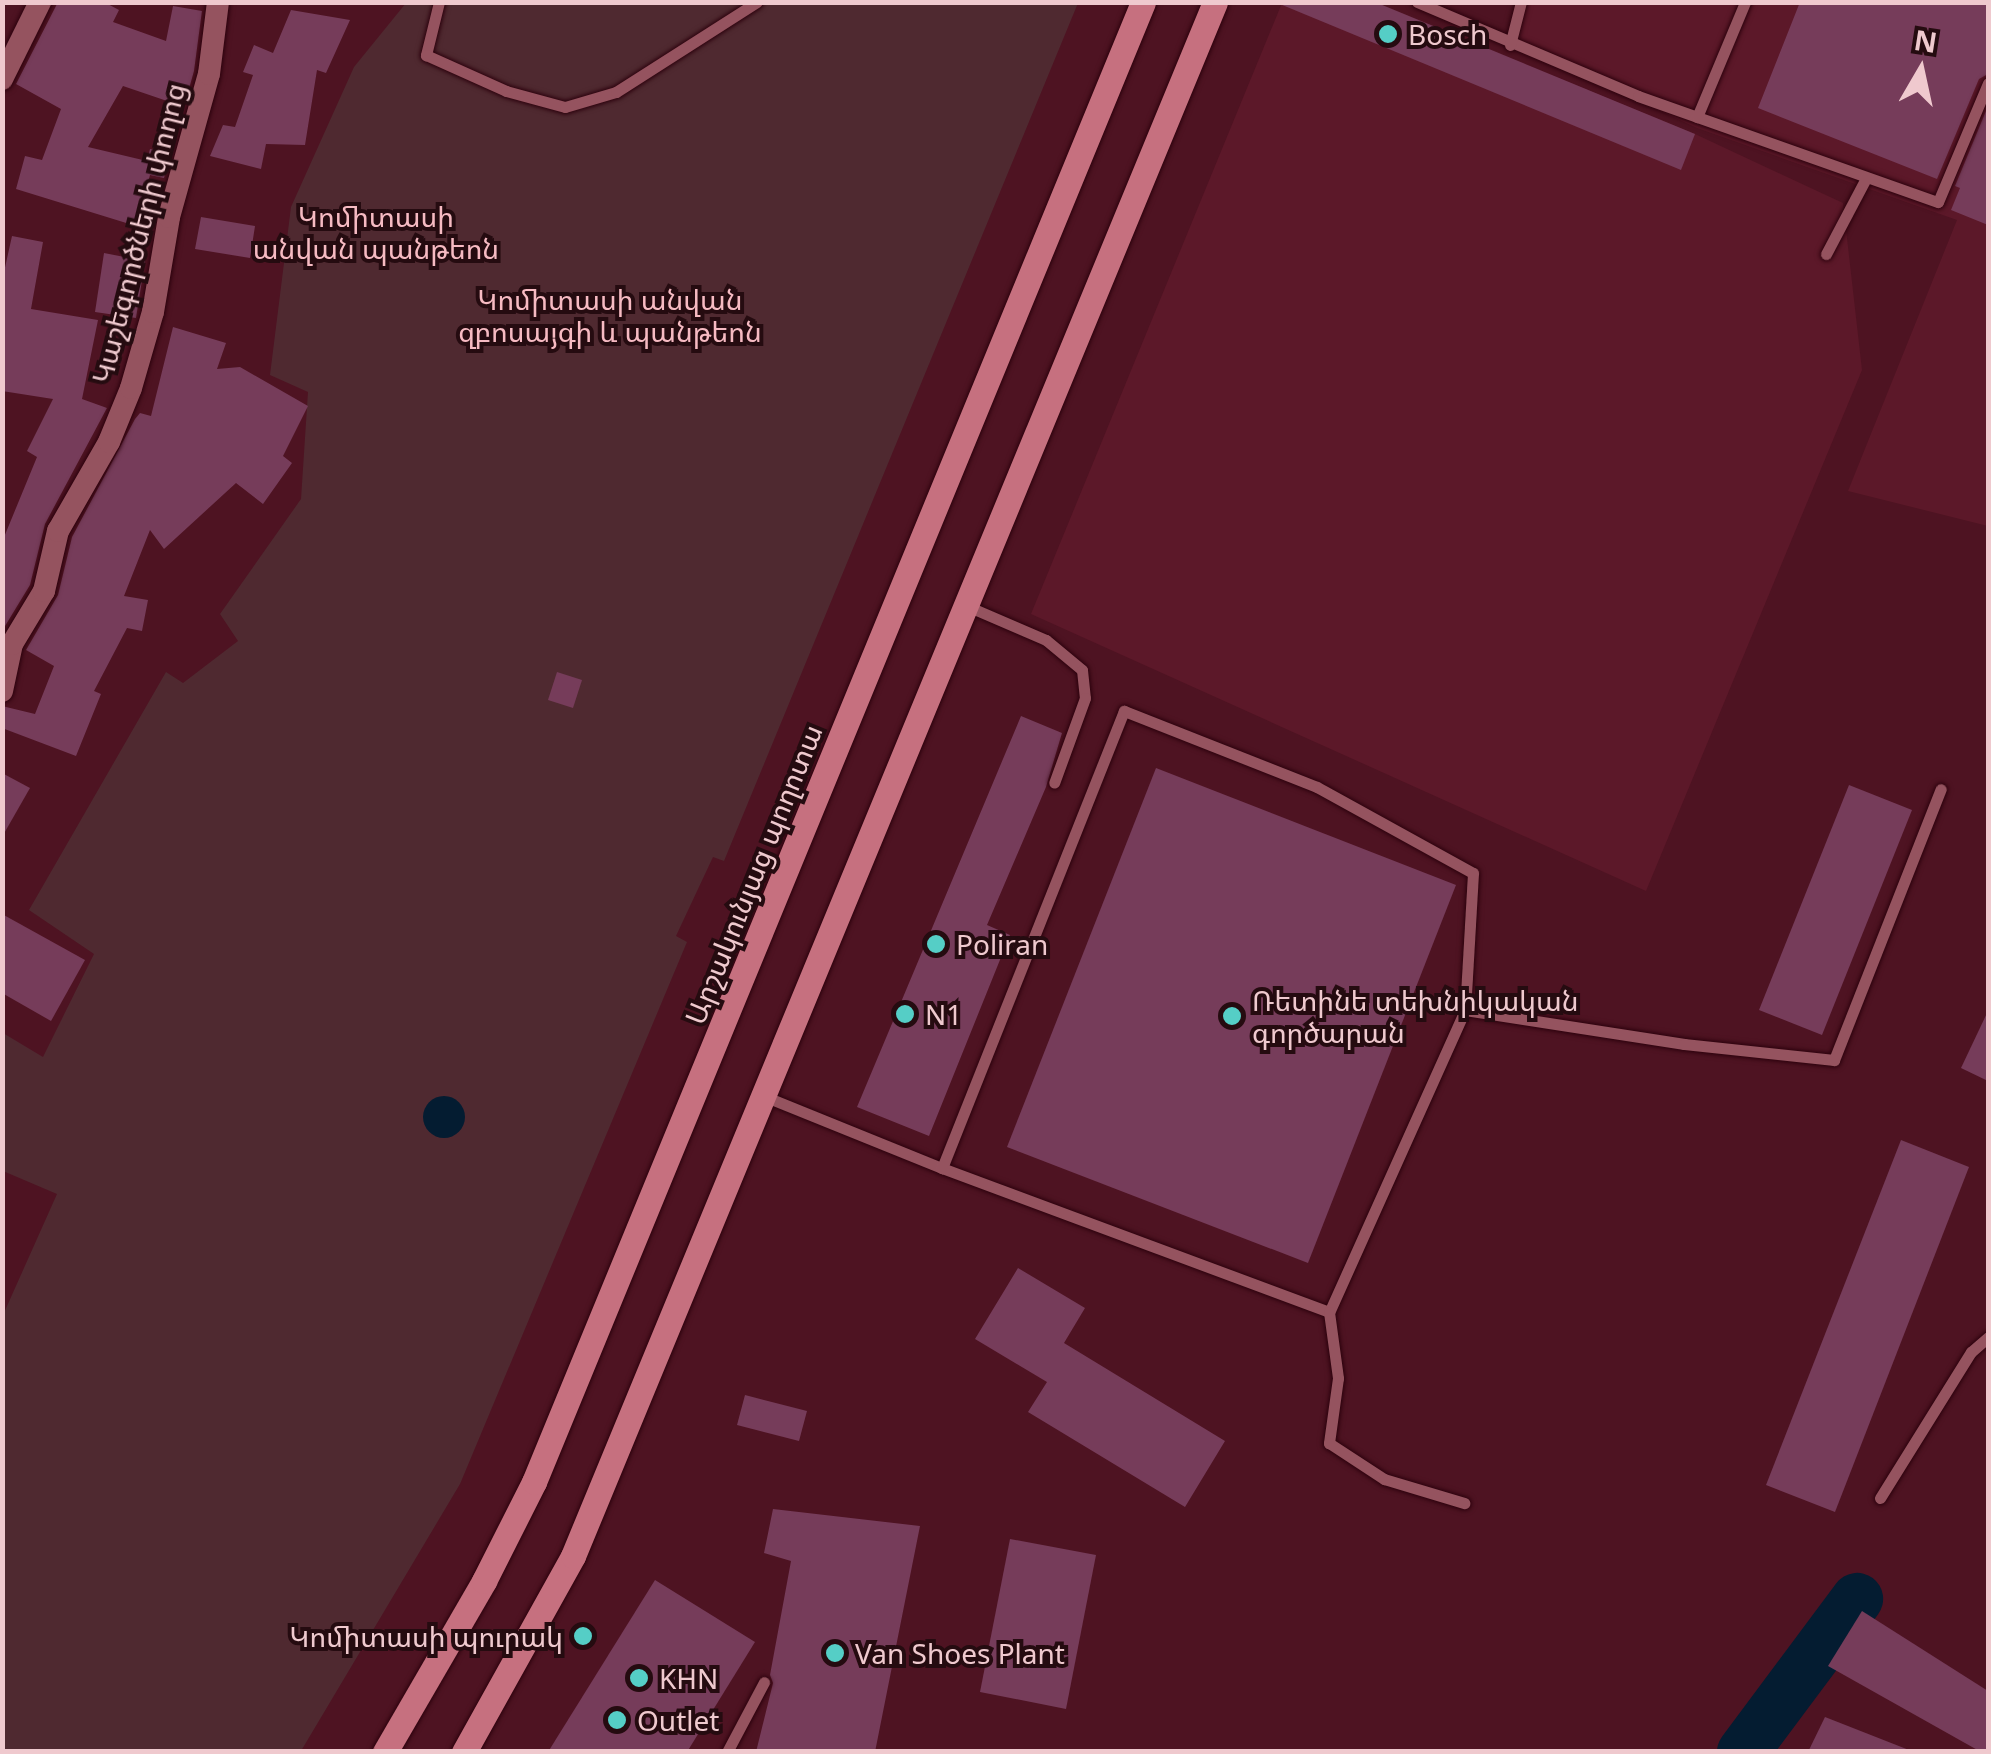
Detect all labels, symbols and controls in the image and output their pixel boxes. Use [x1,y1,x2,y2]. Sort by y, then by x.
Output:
place label: Bosch [1408,17,1487,51]
north arrow [1871,20,1971,120]
text: N [1911,20,1940,61]
marker: Bosch [1377,23,1399,45]
street label: Կաշեգործների փողոց [84,79,192,387]
park label: Կոմիտասի անվան պանթեոն [253,199,499,265]
park label: Կոմիտասի անվան զբոսայգի և պանթեոն [458,282,762,348]
street label: Արշակունյաց պողոտա [677,719,829,1029]
place label: Poliran [956,927,1048,961]
marker: Poliran [925,933,947,955]
place label: Ռետինե տեխնիկական գործարան [1252,983,1579,1049]
place label: N1 [925,997,962,1031]
marker: N1 [894,1003,916,1025]
marker: Ռետինե տեխնիկական գործարան [1221,1005,1243,1027]
place label: Կոմիտասի պուրակ [290,1619,563,1653]
marker: Կոմիտասի պուրակ [572,1625,594,1647]
place label: Van Shoes Plant [855,1636,1065,1670]
marker: Van Shoes Plant [824,1642,846,1664]
place label: KHN [659,1661,718,1695]
marker: KHN [628,1667,650,1689]
place label: Outlet [637,1703,719,1737]
marker: Outlet [606,1709,628,1731]

